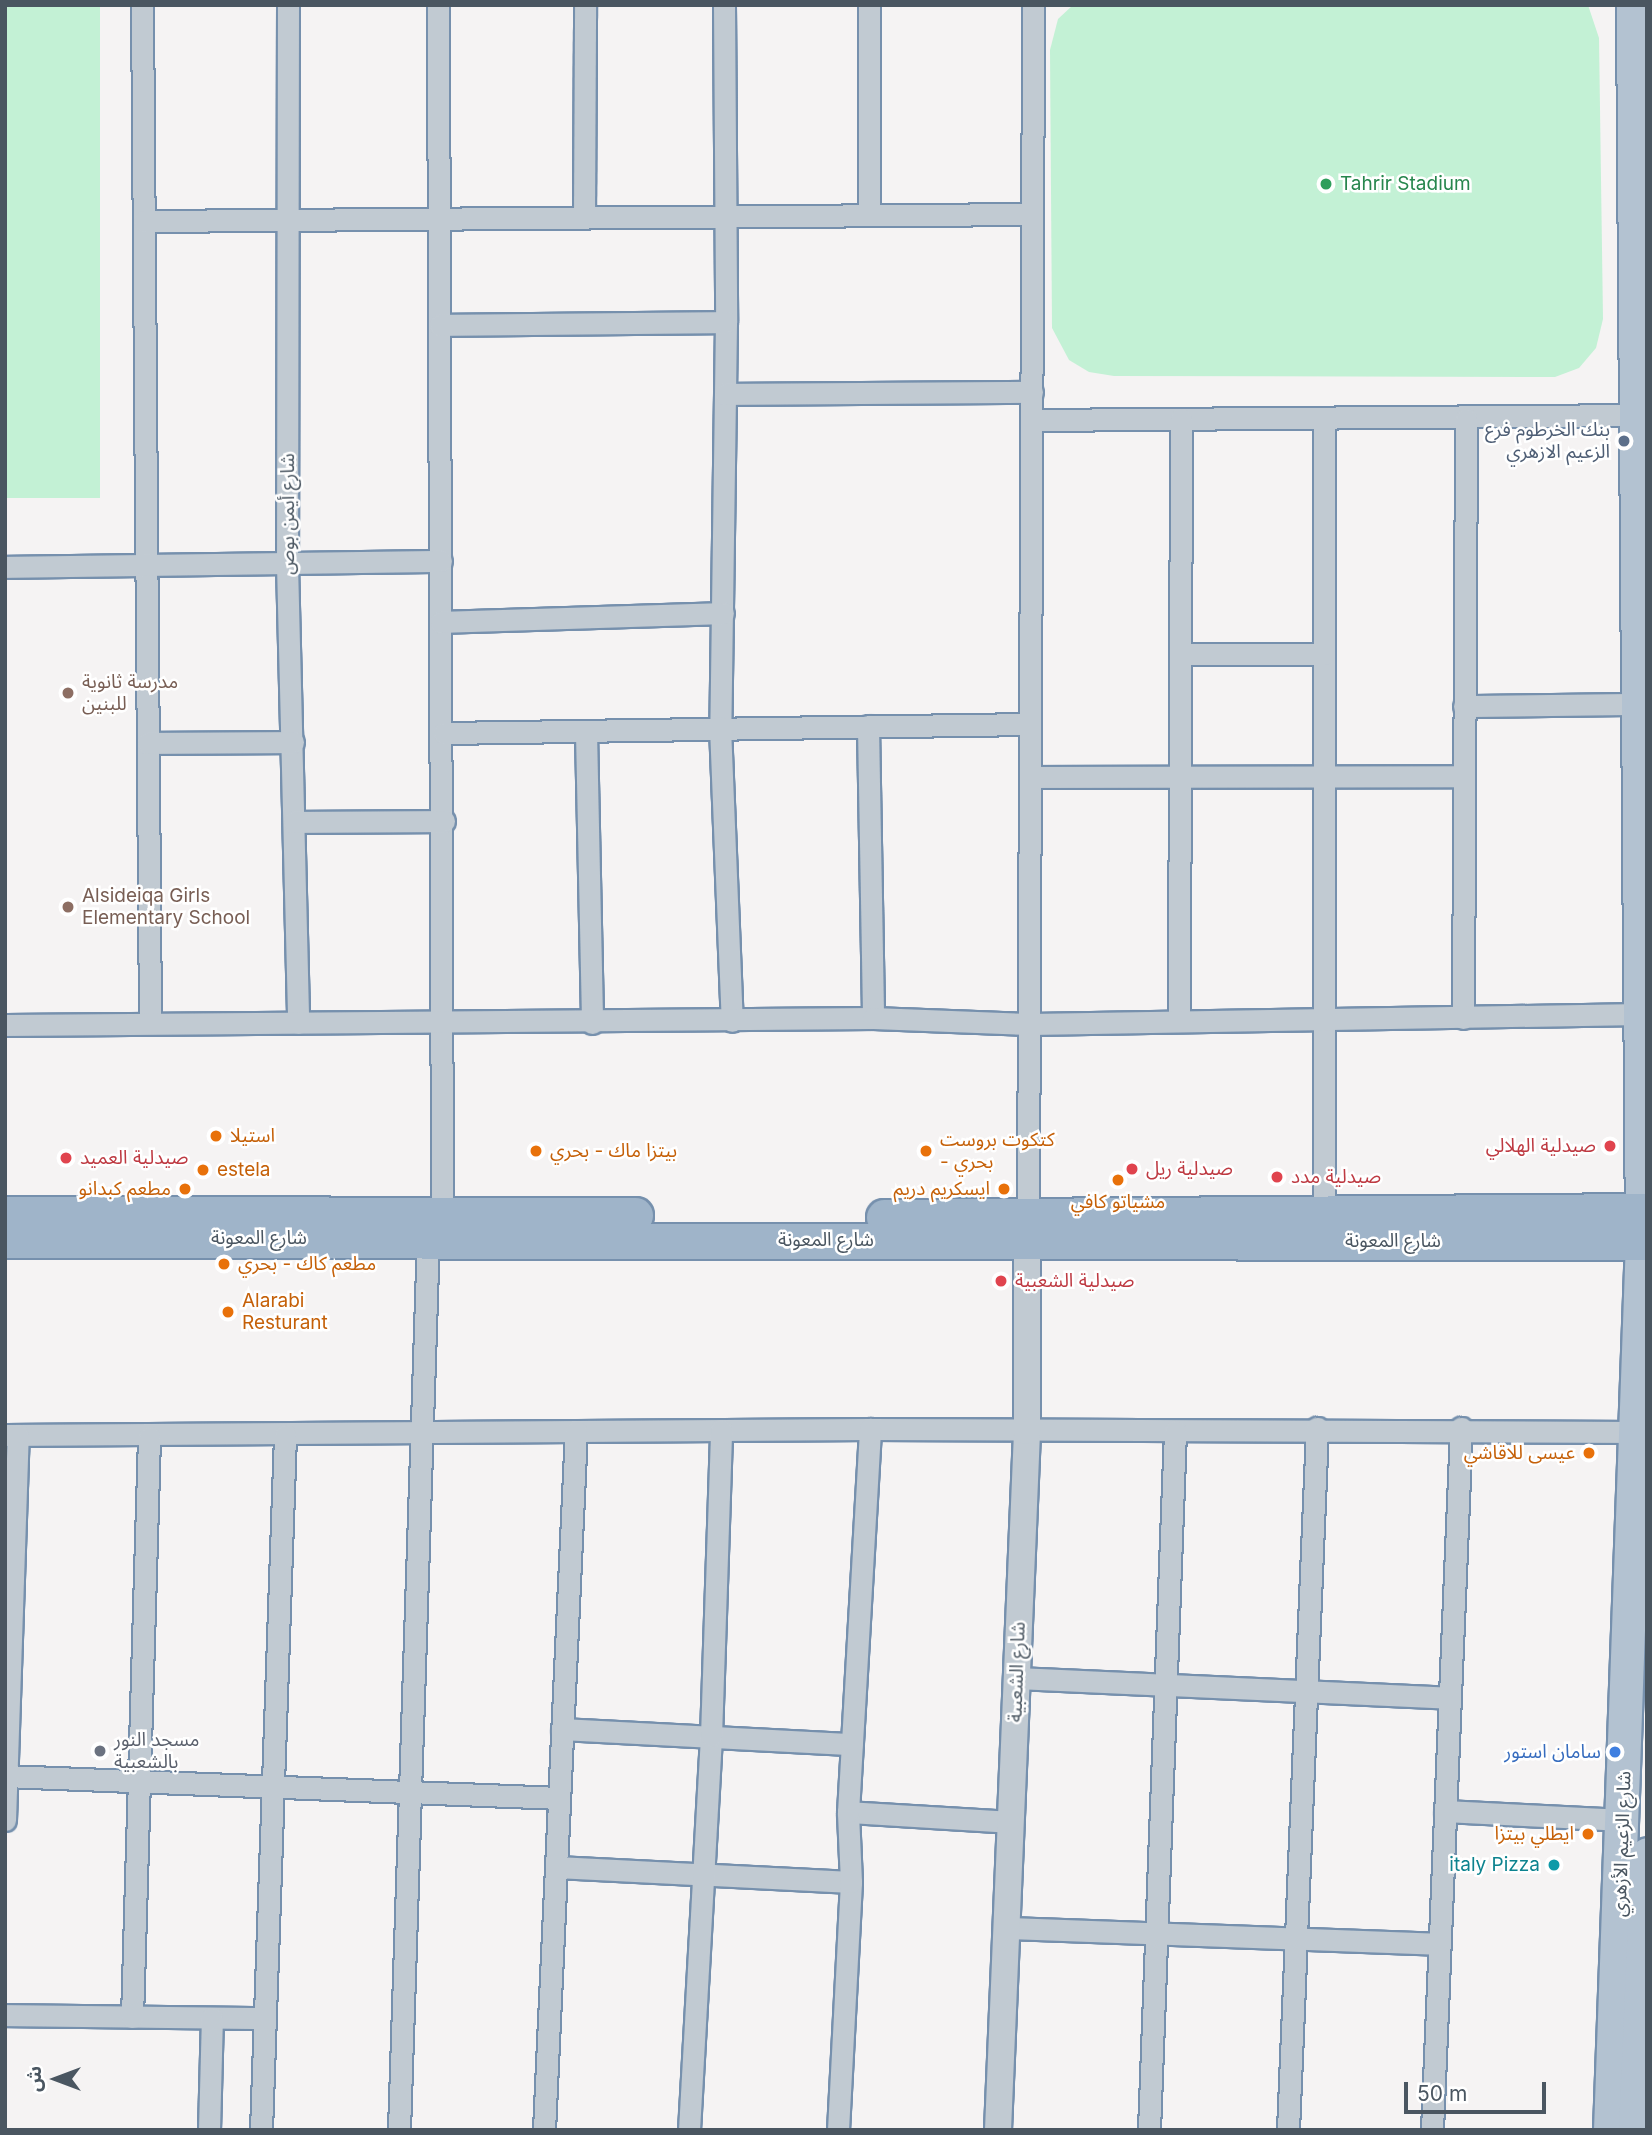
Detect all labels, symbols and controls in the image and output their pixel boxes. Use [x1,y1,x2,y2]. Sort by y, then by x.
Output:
place label: Tahrir Stadium [1340,173,1471,195]
marker: Tahrir Stadium [1318,176,1334,192]
place label: بنك الخرطوم فرع الزعيم الازهري [1485,419,1610,463]
marker: بنك الخرطوم فرع الزعيم الازهري [1616,433,1632,449]
street label: شارع أيمن بوص [277,453,299,575]
place label: مدرسة ثانوية للبنين [82,671,178,715]
marker: مدرسة ثانوية للبنين [60,685,76,701]
place label: Alsideiqa Girls Elementary School [82,885,250,929]
marker: Alsideiqa Girls Elementary School [60,899,76,915]
place label: استيلا [230,1125,275,1147]
marker: استيلا [208,1128,224,1144]
place label: كتكوت بروست - بحري [940,1129,1055,1173]
place label: صيدلية الهلالي [1486,1135,1596,1157]
marker: صيدلية الهلالي [1602,1138,1618,1154]
place label: بيتزا ماك - بحري [550,1140,677,1162]
marker: بيتزا ماك - بحري [528,1143,544,1159]
marker: كتكوت بروست - بحري [918,1143,934,1159]
place label: صيدلية العميد [80,1147,188,1169]
marker: صيدلية العميد [58,1150,74,1166]
place label: صيدلية ريل [1146,1158,1233,1180]
place label: estela [217,1159,270,1181]
marker: صيدلية ريل [1124,1161,1140,1177]
marker: estela [195,1162,211,1178]
place label: صيدلية مدد [1291,1166,1381,1188]
marker: صيدلية مدد [1269,1169,1285,1185]
marker: مشياتو كافي [1110,1172,1126,1188]
place label: مطعم كبدانو [79,1178,171,1200]
place label: ايسكريم دريم [894,1178,990,1200]
marker: مطعم كبدانو [177,1181,193,1197]
marker: ايسكريم دريم [996,1181,1012,1197]
place label: مشياتو كافي [1071,1191,1165,1213]
street label: شارع المعونة [211,1227,307,1249]
street label: شارع المعونة [778,1229,874,1251]
street label: شارع المعونة [1345,1230,1441,1252]
place label: مطعم كاك - بحري [238,1253,376,1275]
marker: مطعم كاك - بحري [216,1256,232,1272]
place label: صيدلية الشعبية [1015,1270,1134,1292]
marker: صيدلية الشعبية [993,1273,1009,1289]
place label: Alarabi Resturant [242,1290,328,1334]
marker: Alarabi Resturant [220,1304,236,1320]
place label: عيسى للاقاشي [1464,1442,1575,1464]
marker: عيسى للاقاشي [1581,1445,1597,1461]
street label: شارع الشعبية [1004,1621,1030,1723]
place label: مسجد النور بالشعبية [114,1729,200,1773]
place label: سامان استور [1504,1741,1601,1763]
marker: مسجد النور بالشعبية [92,1743,108,1759]
marker: سامان استور [1607,1744,1623,1760]
street label: شارع الزعيم الأزهري [1608,1771,1636,1917]
place label: ايطلي بيتزا [1494,1823,1574,1845]
marker: ايطلي بيتزا [1580,1826,1596,1842]
place label: italy Pizza [1449,1854,1540,1876]
marker: italy Pizza [1546,1857,1562,1873]
north arrow [21,2044,91,2114]
text: ش [23,2066,46,2092]
scale bar [1407,2068,1549,2112]
text: 50 m [1417,2081,1467,2106]

